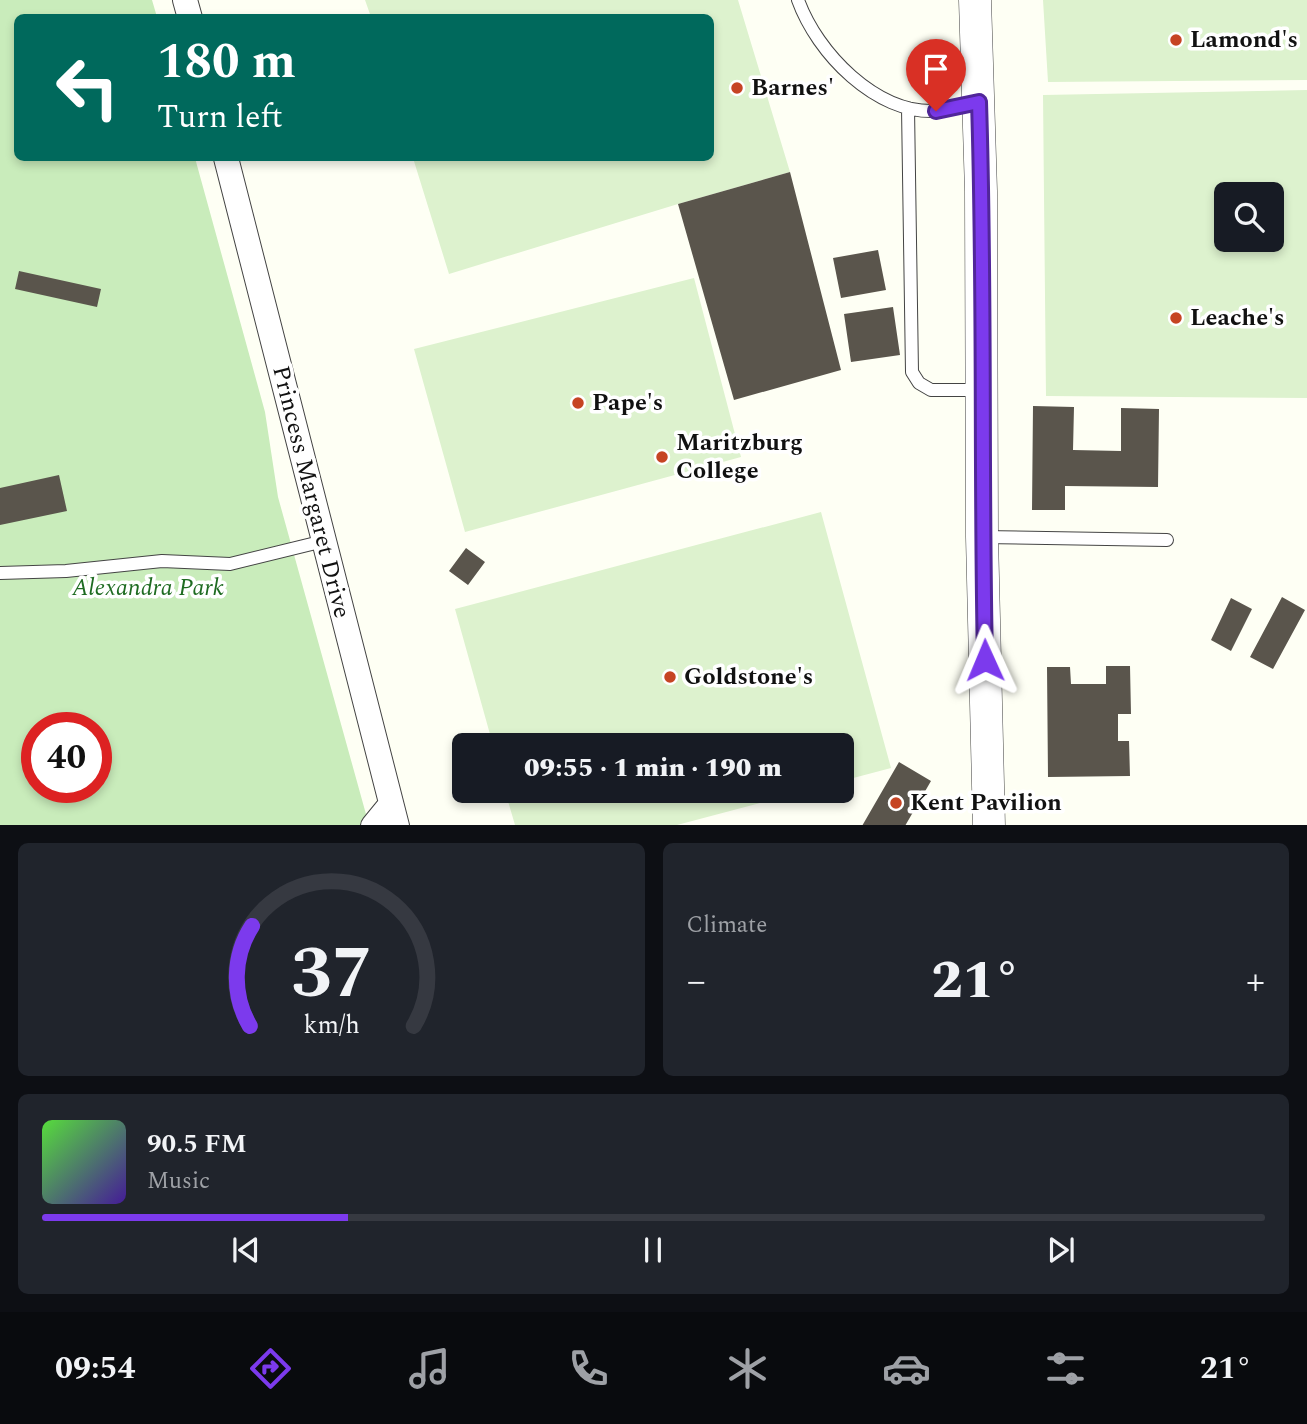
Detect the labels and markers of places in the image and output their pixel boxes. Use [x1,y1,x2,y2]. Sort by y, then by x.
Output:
place label: Lamond's [1190,22,1298,58]
marker: Lamond's [1168,32,1184,48]
pin [906,39,966,111]
place label: Barnes' [751,70,834,106]
marker: Barnes' [729,80,745,96]
place label: Leache's [1190,300,1285,336]
marker: Leache's [1168,310,1184,326]
place label: Pape's [592,385,663,421]
marker: Pape's [570,395,586,411]
place label: Maritzburg College [676,425,803,489]
marker: Maritzburg College [654,449,670,465]
place label: Goldstone's [684,659,813,695]
marker: Goldstone's [662,669,678,685]
place label: Kent Pavilion [910,785,1062,821]
marker: Kent Pavilion [888,795,904,811]

